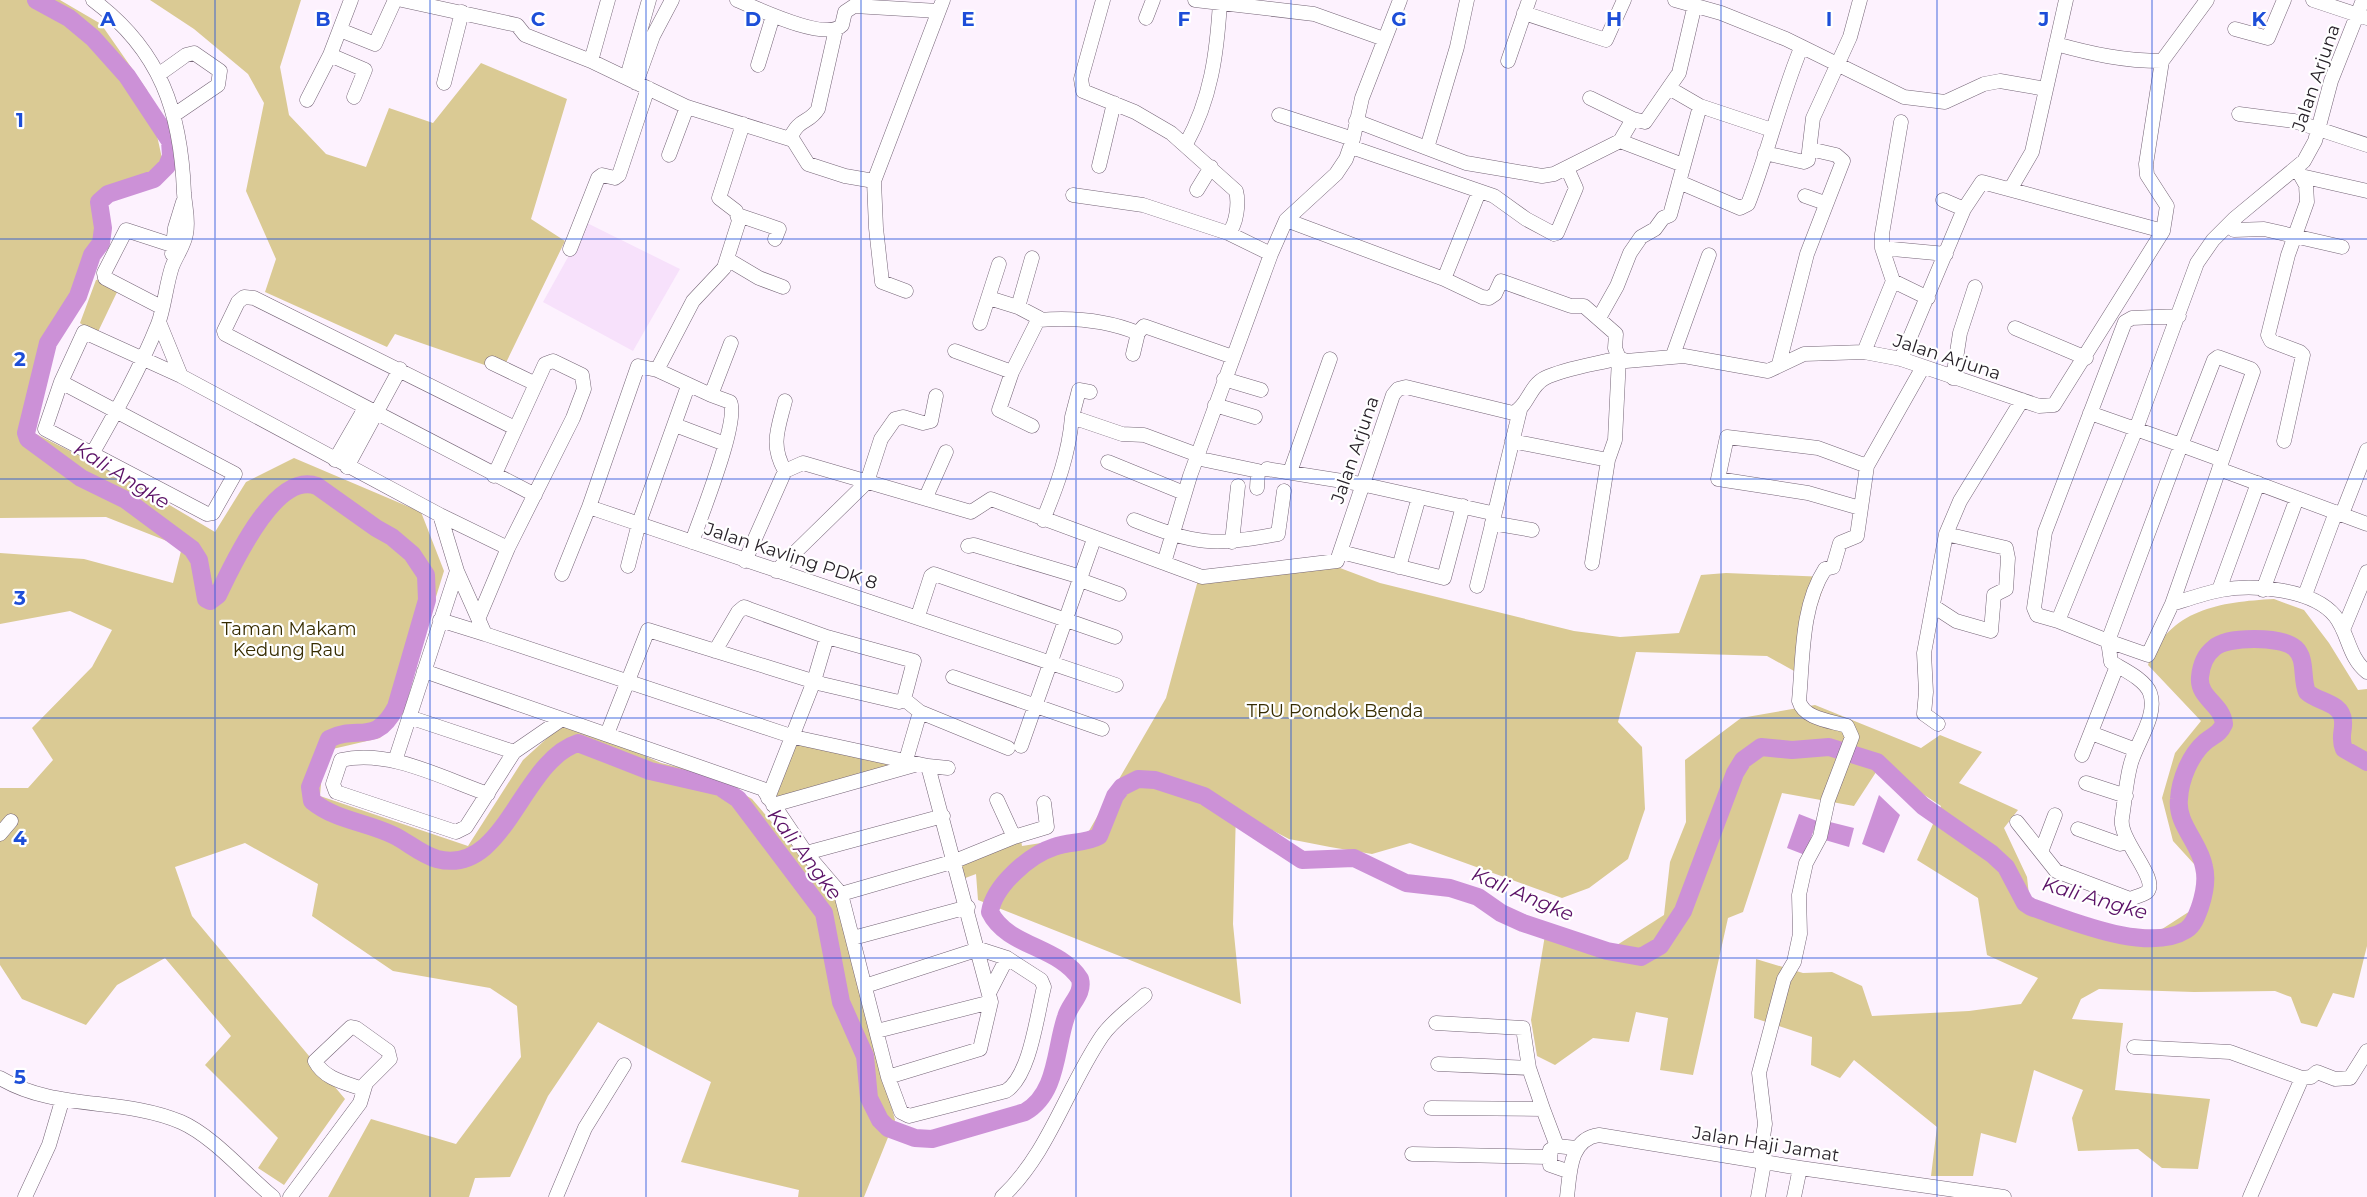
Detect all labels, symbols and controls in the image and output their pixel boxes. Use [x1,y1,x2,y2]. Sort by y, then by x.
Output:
text: A [99,7,116,31]
text: B [315,7,331,31]
text: C [531,7,546,31]
text: D [745,7,761,31]
text: E [961,7,975,31]
text: F [1178,7,1191,31]
text: G [1391,7,1407,31]
text: H [1606,7,1622,31]
text: I [1826,7,1832,31]
text: J [2038,7,2049,31]
text: K [2252,7,2268,31]
street label: Jalan Arjuna [2287,21,2345,135]
text: 1 [16,108,24,132]
street label: Jalan Arjuna [1889,329,2004,385]
text: 2 [14,347,26,371]
street label: Jalan Arjuna [1326,393,1384,507]
water label: Kali Angke [70,436,174,514]
street label: Jalan Kavling PDK 8 [701,517,880,594]
text: 3 [13,586,26,610]
park label: Taman Makam Kedung Rau [221,618,357,661]
park label: TPU Pondok Benda [1247,700,1423,722]
water label: Kali Angke [763,803,847,905]
text: 4 [13,826,27,850]
water label: Kali Angke [1468,862,1578,926]
water label: Kali Angke [2040,872,2150,924]
text: 5 [14,1065,26,1089]
street label: Jalan Haji Jamat [1690,1121,1841,1166]

